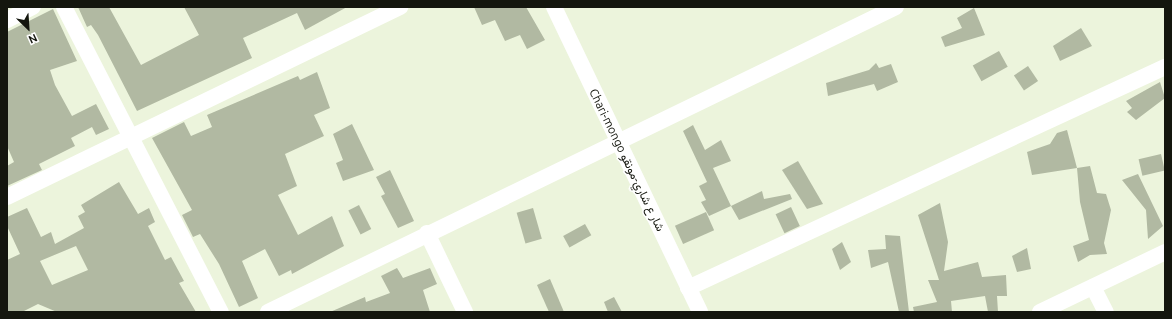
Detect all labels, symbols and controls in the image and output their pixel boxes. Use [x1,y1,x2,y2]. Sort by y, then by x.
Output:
north arrow [8,8,48,48]
text: N [27,32,39,46]
street label: Chari-mongo شار ع شاري-مونقو [586,86,668,234]

